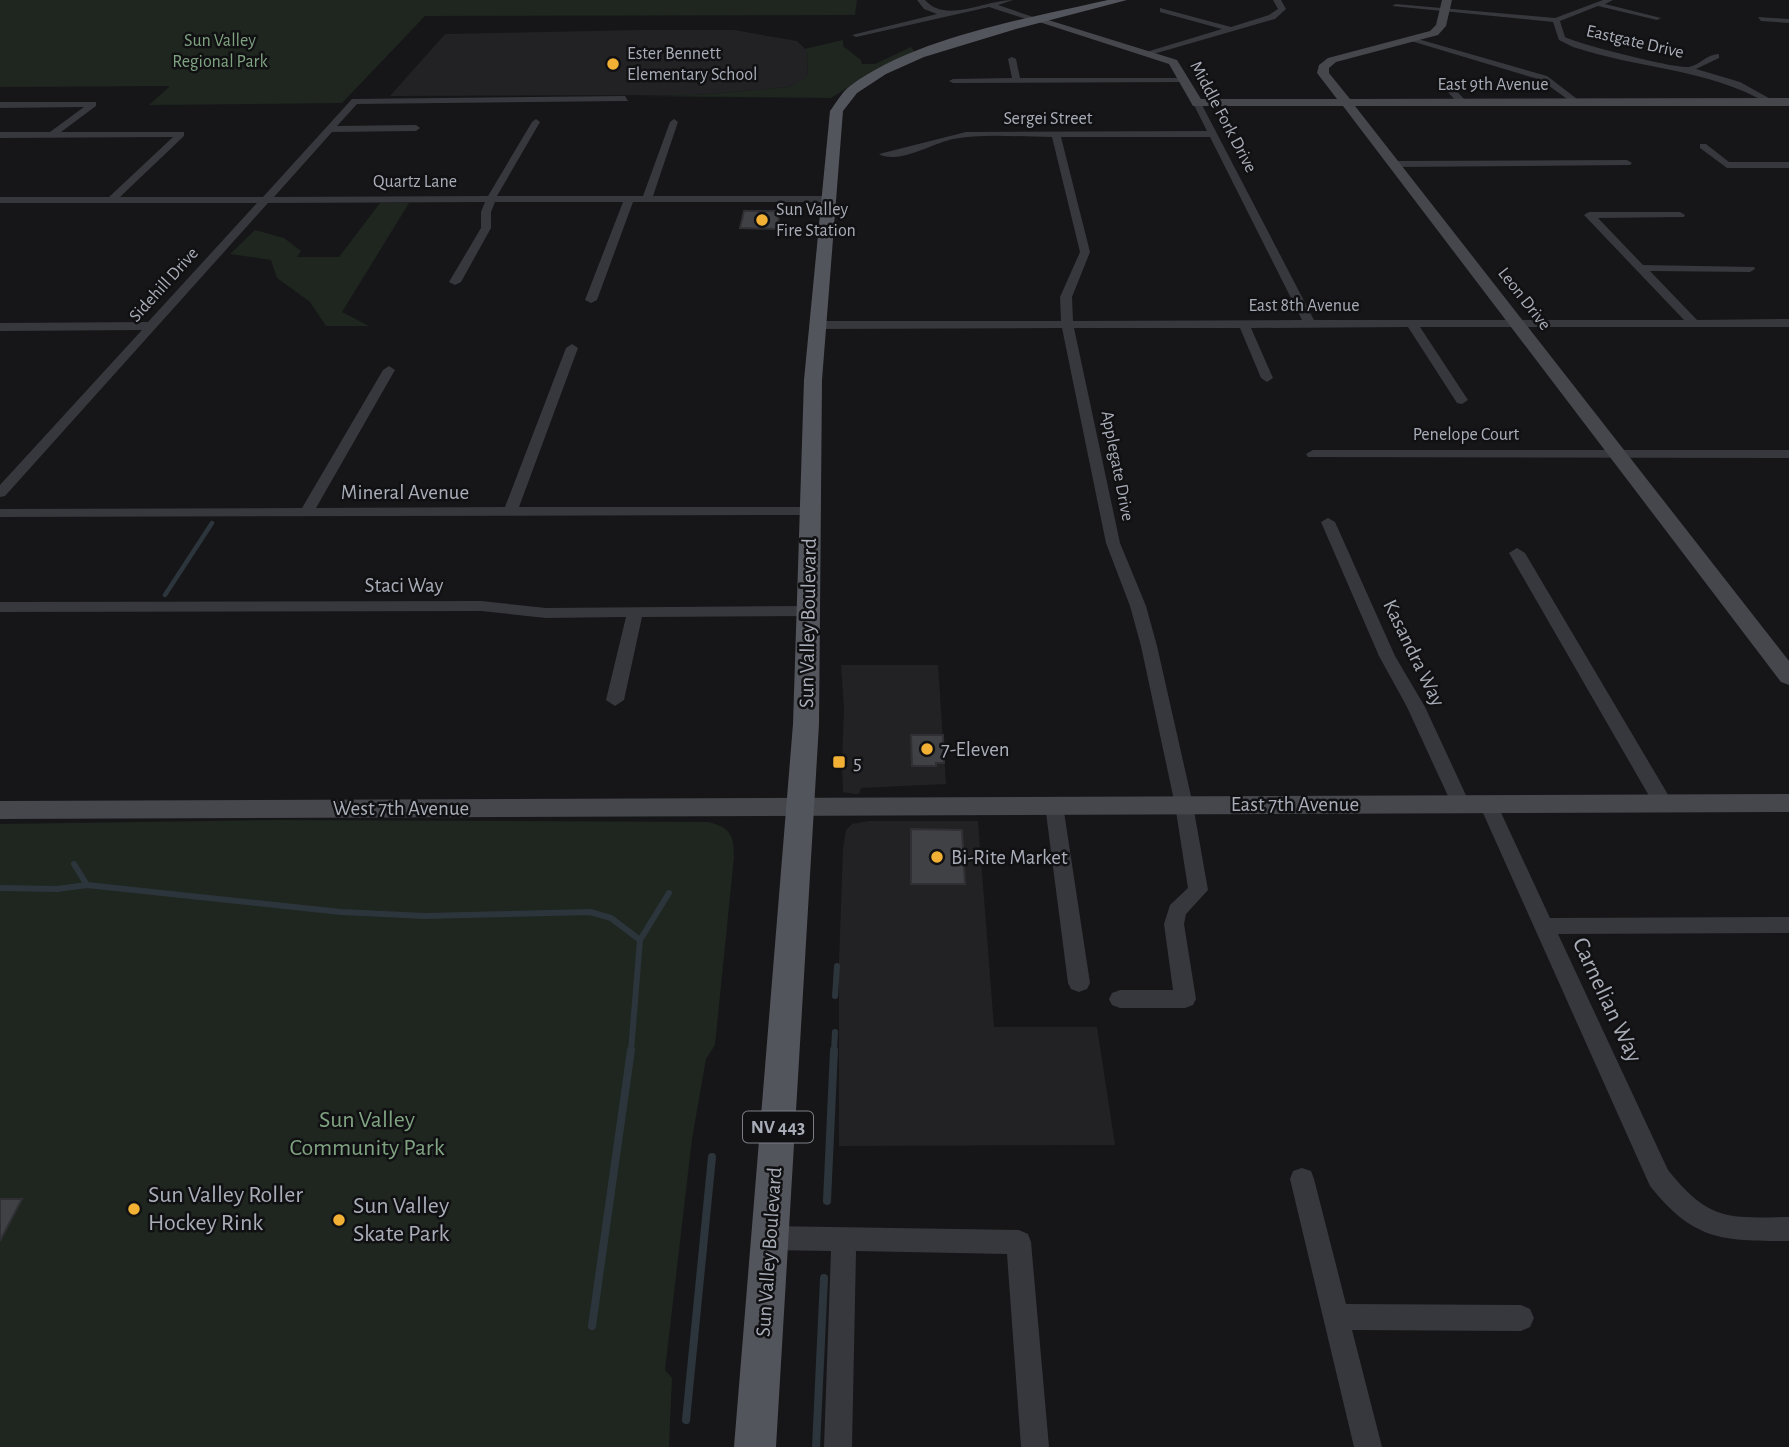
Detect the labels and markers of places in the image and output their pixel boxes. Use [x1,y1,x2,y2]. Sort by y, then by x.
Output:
place label: Ester Bennett Elementary School [627,45,758,84]
marker: Ester Bennett Elementary School [605,56,621,72]
place label: Sun Valley Fire Station [776,201,856,240]
marker: Sun Valley Fire Station [754,212,770,228]
place label: 7-Eleven [941,739,1010,760]
marker: 7-Eleven [919,741,935,757]
place label: 5 [853,752,862,773]
marker: 5 [831,754,847,770]
place label: Bi-Rite Market [951,847,1068,868]
marker: Bi-Rite Market [929,849,945,865]
place label: Sun Valley Roller Hockey Rink [148,1183,303,1235]
place label: Sun Valley Skate Park [353,1194,449,1246]
marker: Sun Valley Roller Hockey Rink [126,1201,142,1217]
marker: Sun Valley Skate Park [331,1212,347,1228]

